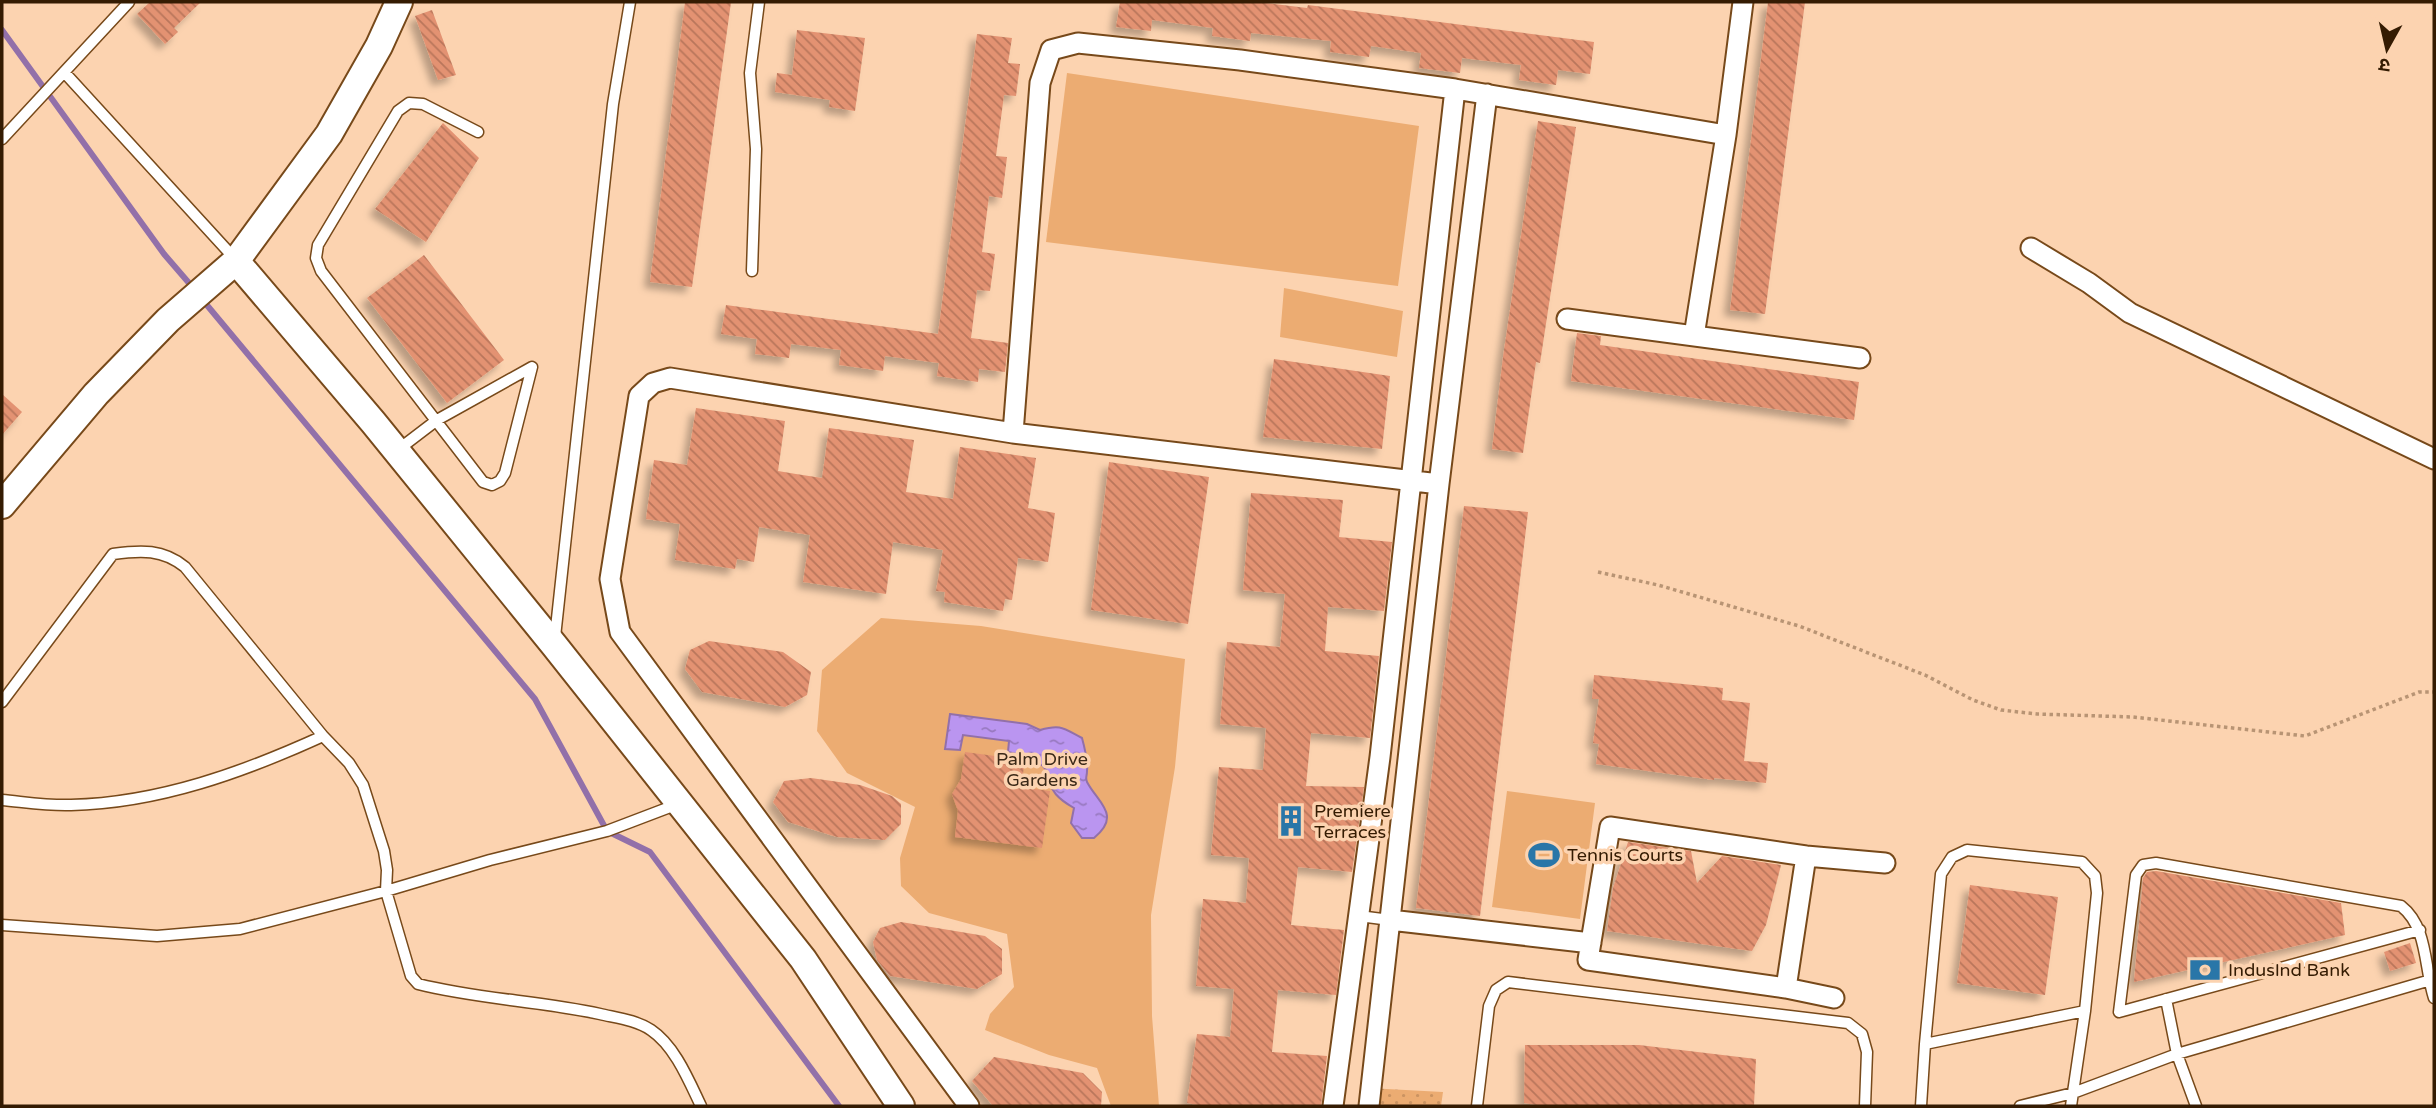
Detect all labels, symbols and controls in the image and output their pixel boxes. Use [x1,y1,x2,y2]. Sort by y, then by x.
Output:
north arrow [2352,14,2422,84]
text: उ [2377,53,2392,77]
park label: Palm Drive Gardens [996,748,1088,791]
place label: Premiere Terraces [1314,800,1391,843]
building icon: Premiere Terraces [1274,804,1308,838]
sports icon: Tennis Courts [1527,838,1561,872]
place label: Tennis Courts [1567,844,1683,866]
bank icon: IndusInd Bank [2188,953,2222,987]
place label: IndusInd Bank [2228,959,2350,981]

